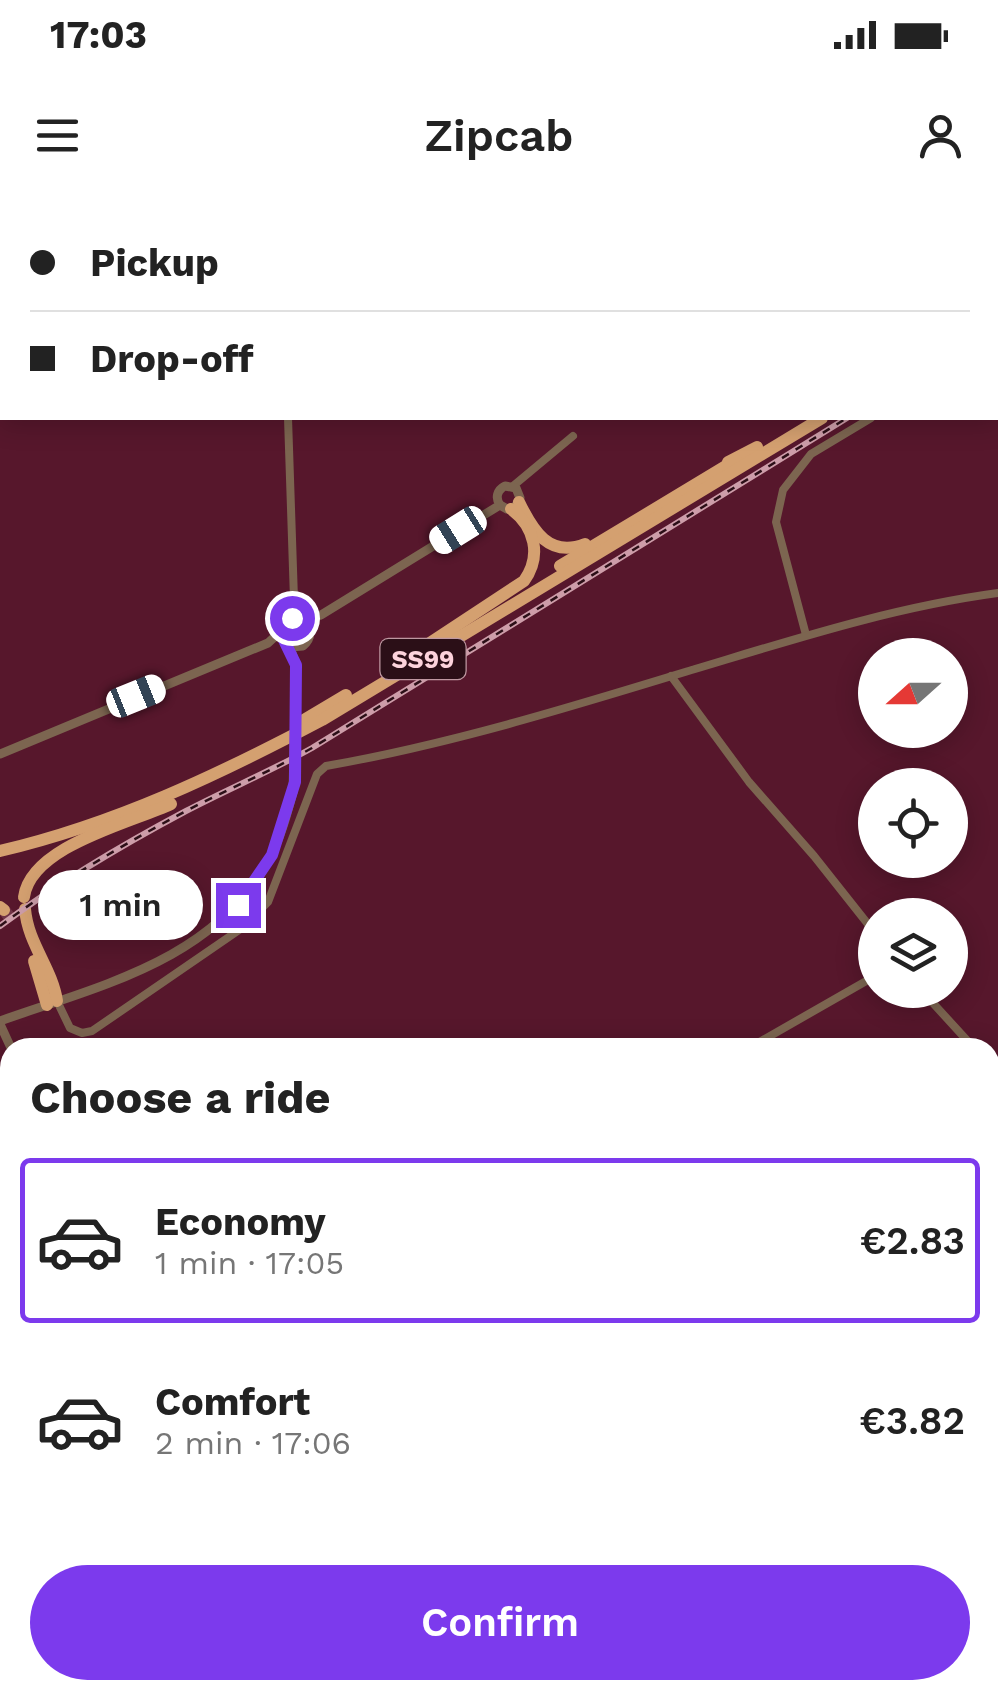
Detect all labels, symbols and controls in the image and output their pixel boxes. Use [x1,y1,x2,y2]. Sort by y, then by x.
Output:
text: 17:03 [50,13,147,57]
icon: menu [30,108,85,163]
icon: person [913,108,968,163]
text: Zipcab [425,109,573,162]
text: Pickup [90,241,219,285]
text: Drop-off [90,337,254,381]
car [425,501,491,559]
route start [270,596,315,641]
north arrow [858,638,968,748]
map controls [858,638,968,1008]
road number: SS99 [380,639,466,679]
car [103,671,169,721]
button: locate [858,768,968,878]
callout: 1 min [38,870,203,940]
route end [216,883,261,928]
text: 1 min [79,886,162,924]
button: layers [858,898,968,1008]
text: Choose a ride [30,1071,330,1124]
icon: car [35,1196,125,1286]
text: Economy [155,1200,326,1244]
text: €2.83 [860,1219,965,1263]
text: 1 min · 17:05 [155,1244,344,1282]
icon: car [35,1376,125,1466]
text: Comfort [155,1380,310,1424]
text: €3.82 [859,1399,965,1443]
text: 2 min · 17:06 [155,1424,351,1462]
button: Confirm [30,1565,970,1680]

